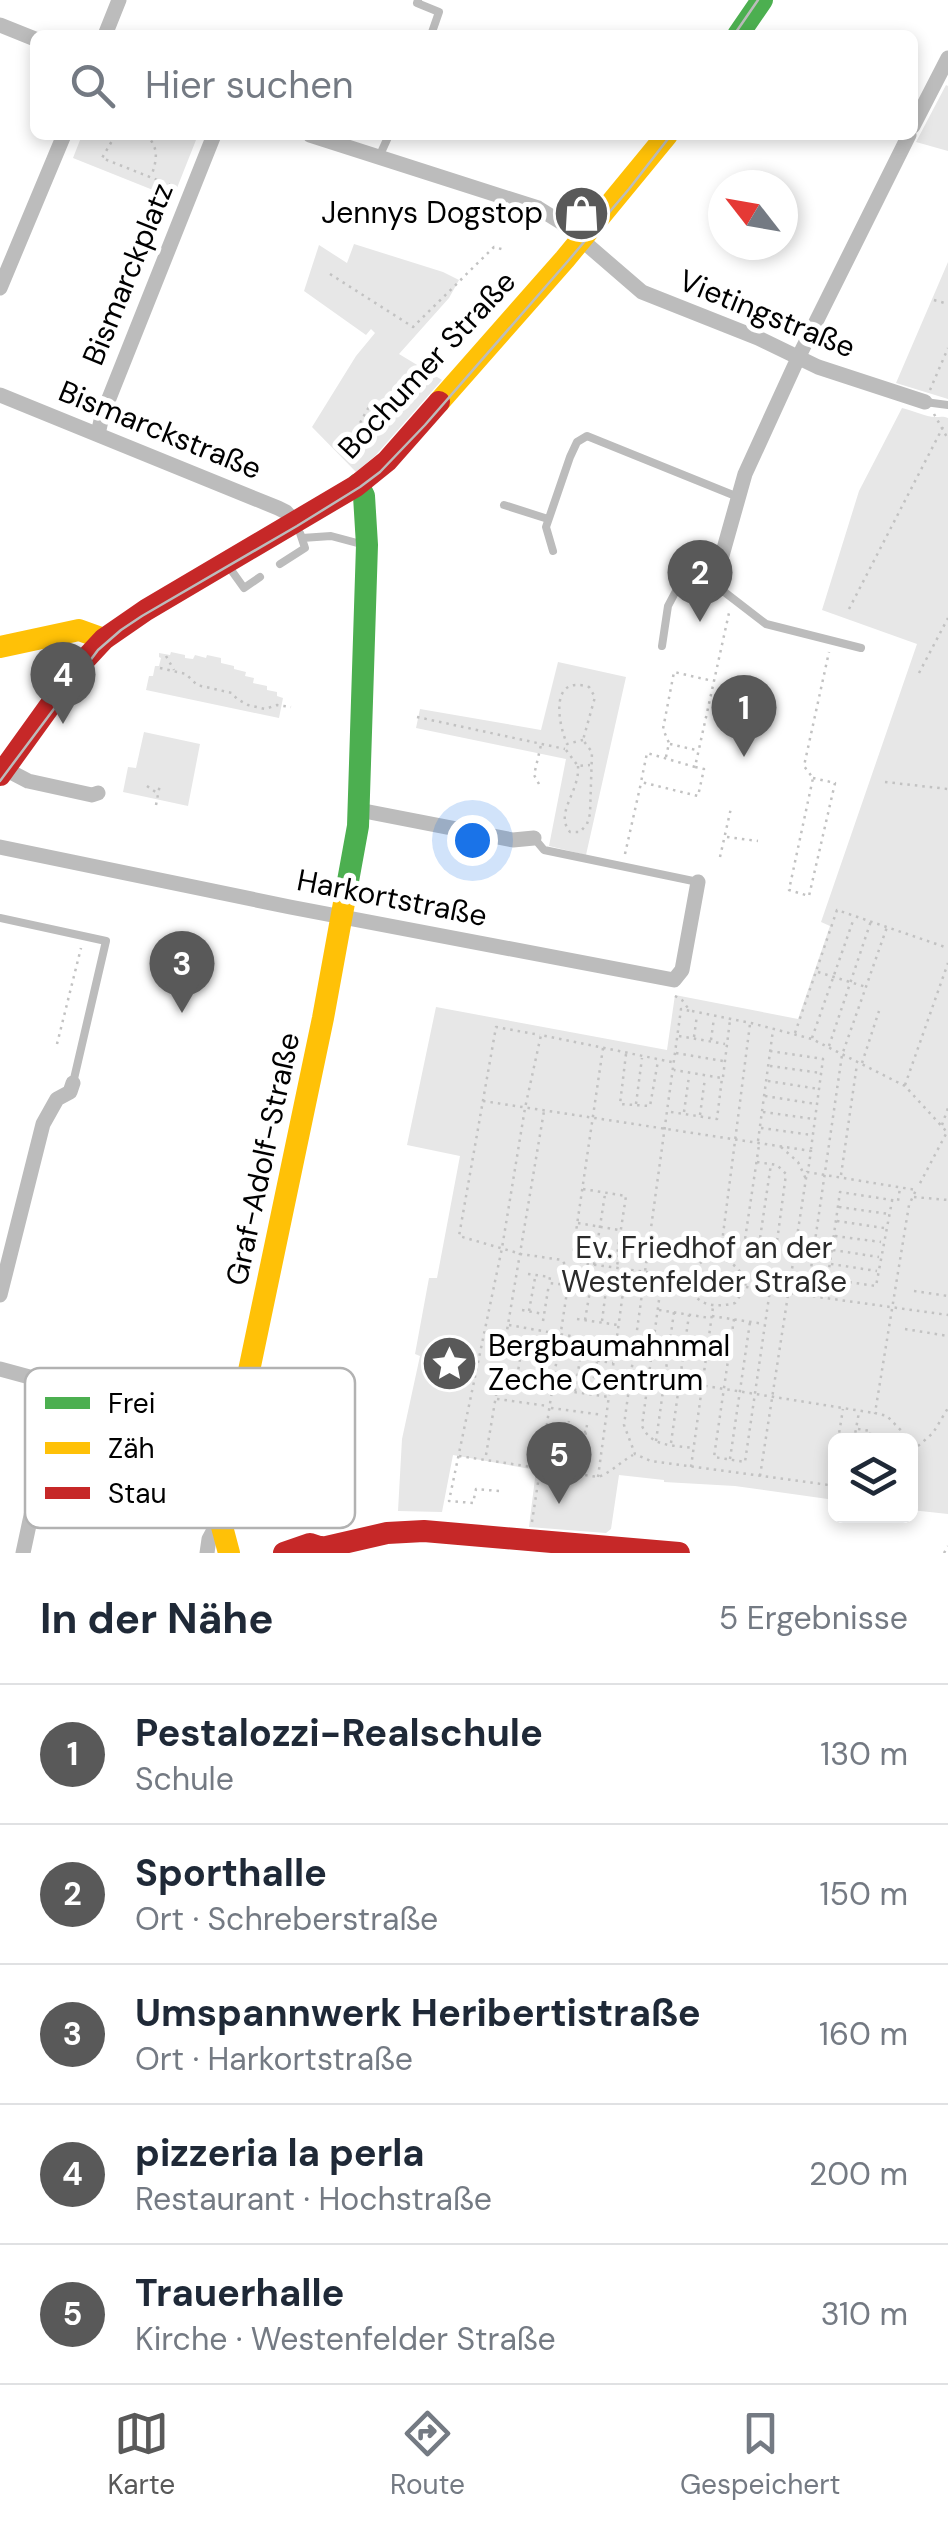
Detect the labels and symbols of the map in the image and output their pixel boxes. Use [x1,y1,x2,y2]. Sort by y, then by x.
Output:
north arrow [708,170,798,260]
street label: Bismarckplatz [73,177,182,371]
shop icon: Jennys Dogstop [552,183,612,243]
place label: Jennys Dogstop [321,193,543,232]
street label: Vietingstraße [673,260,861,367]
street label: Bochumer Straße [329,262,524,467]
street label: Bismarckstraße [53,371,267,488]
pin: 2 [668,540,732,622]
pin: 4 [30,642,96,724]
pin: 1 [712,674,776,757]
your location [447,815,498,866]
street label: Harkortstraße [294,860,490,935]
pin: 3 [150,930,214,1013]
street label: Graf-Adolf-Straße [217,1029,308,1289]
park label: Ev. Friedhof an der Westenfelder Straße [561,1228,847,1301]
place label: Bergbaumahnmal Zeche Centrum [488,1326,730,1399]
place icon: Bergbaumahnmal Zeche Centrum [419,1333,479,1393]
legend [25,1368,355,1528]
text: Frei [108,1385,155,1422]
pin: 5 [526,1422,592,1504]
text: Zäh [108,1430,154,1467]
text: Stau [108,1475,167,1512]

